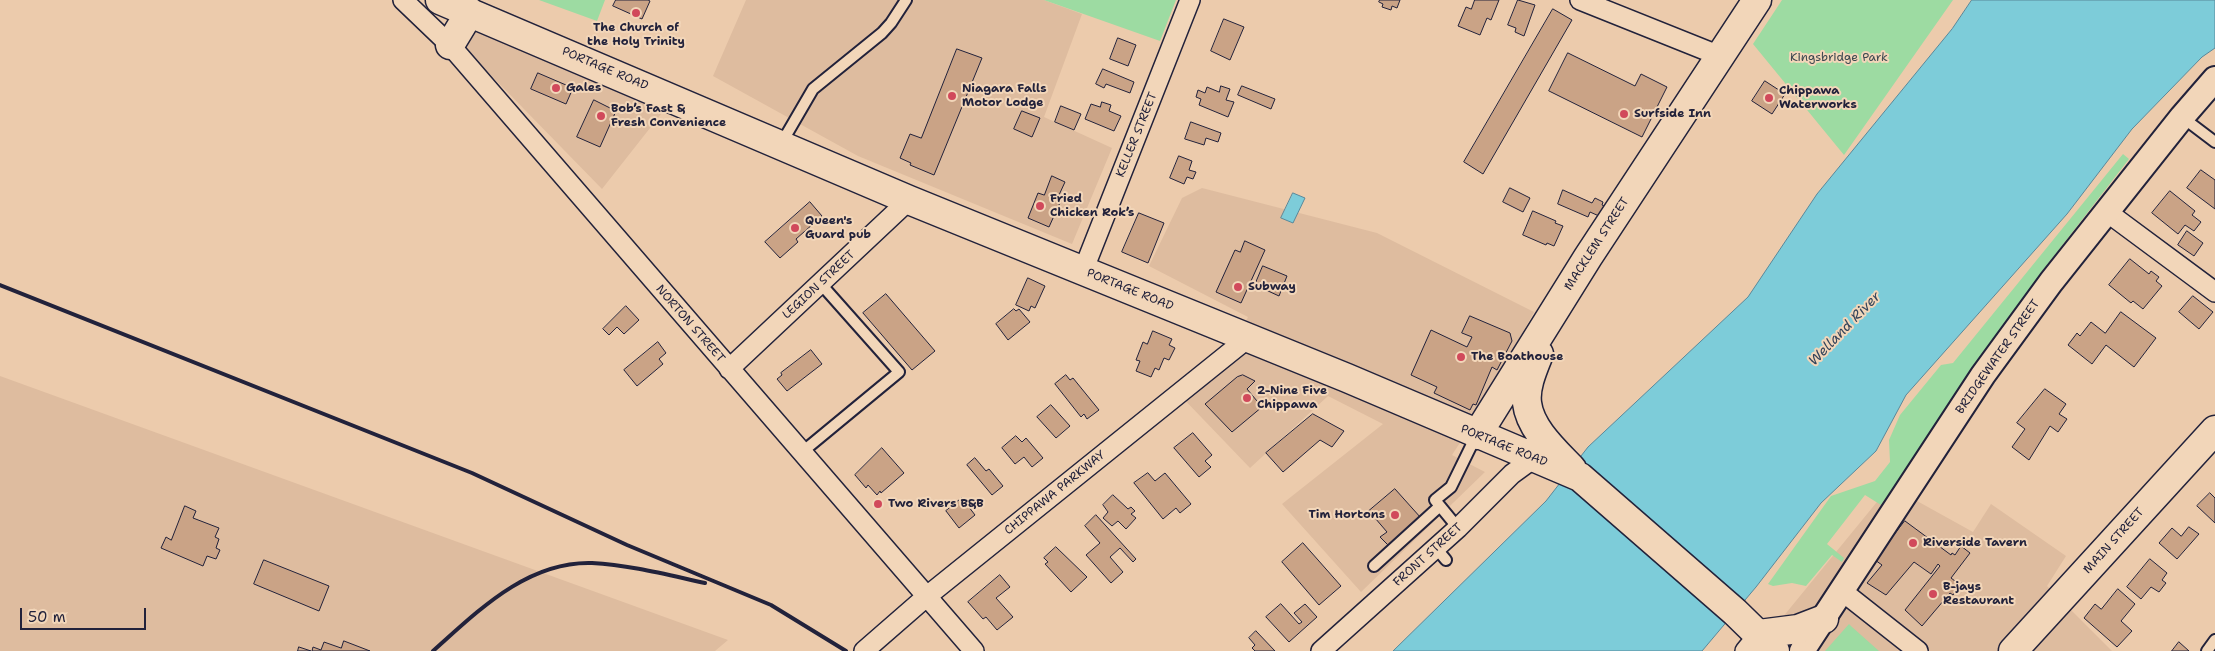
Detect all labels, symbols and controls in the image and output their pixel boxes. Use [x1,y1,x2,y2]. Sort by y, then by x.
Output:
marker: The Church of the Holy Trinity [630,7,642,19]
place label: The Church of the Holy Trinity [587,21,685,49]
street label: PORTAGE ROAD [560,44,650,94]
park label: Kingsbridge Park [1790,51,1888,65]
place label: Gales [566,81,601,95]
marker: Gales [550,82,562,94]
place label: Niagara Falls Motor Lodge [962,82,1047,110]
place label: Chippawa Waterworks [1779,84,1857,112]
marker: Niagara Falls Motor Lodge [946,90,958,102]
street label: KELLER STREET [1113,90,1161,180]
marker: Chippawa Waterworks [1763,92,1775,104]
place label: Bob’s Fast & Fresh Convenience [611,102,726,130]
place label: Surfside Inn [1634,107,1711,121]
marker: Surfside Inn [1618,108,1630,120]
marker: Bob’s Fast & Fresh Convenience [595,110,607,122]
place label: Fried Chicken Rok’s [1050,192,1134,220]
street label: MACKLEM STREET [1562,195,1632,293]
marker: Fried Chicken Rok’s [1034,200,1046,212]
place label: Queen's Guard pub [805,214,871,242]
marker: Queen's Guard pub [789,222,801,234]
street label: LEGION STREET [780,248,858,322]
street label: PORTAGE ROAD [1084,266,1176,314]
place label: Subway [1248,280,1296,294]
marker: Subway [1232,281,1244,293]
street label: NORTON STREET [652,282,728,366]
water label: Welland River [1806,289,1884,369]
street label: BRIDGEWATER STREET [1953,297,2043,417]
place label: The Boathouse [1471,350,1563,364]
marker: The Boathouse [1455,351,1467,363]
place label: 2-Nine Five Chippawa [1257,384,1327,412]
marker: 2-Nine Five Chippawa [1241,392,1253,404]
street label: PORTAGE ROAD [1458,422,1550,470]
street label: CHIPPAWA PARKWAY [1002,448,1108,538]
place label: Two Rivers B&B [888,497,984,511]
marker: Two Rivers B&B [872,498,884,510]
street label: MAIN STREET [2081,505,2147,577]
place label: Tim Hortons [1309,508,1385,522]
marker: Tim Hortons [1389,509,1401,521]
street label: FRONT STREET [1391,520,1465,590]
place label: Riverside Tavern [1923,536,2027,550]
marker: Riverside Tavern [1907,537,1919,549]
place label: B-jays Restaurant [1943,580,2014,608]
marker: B-jays Restaurant [1927,588,1939,600]
scale bar [22,598,149,630]
text: 50 m [28,607,66,627]

